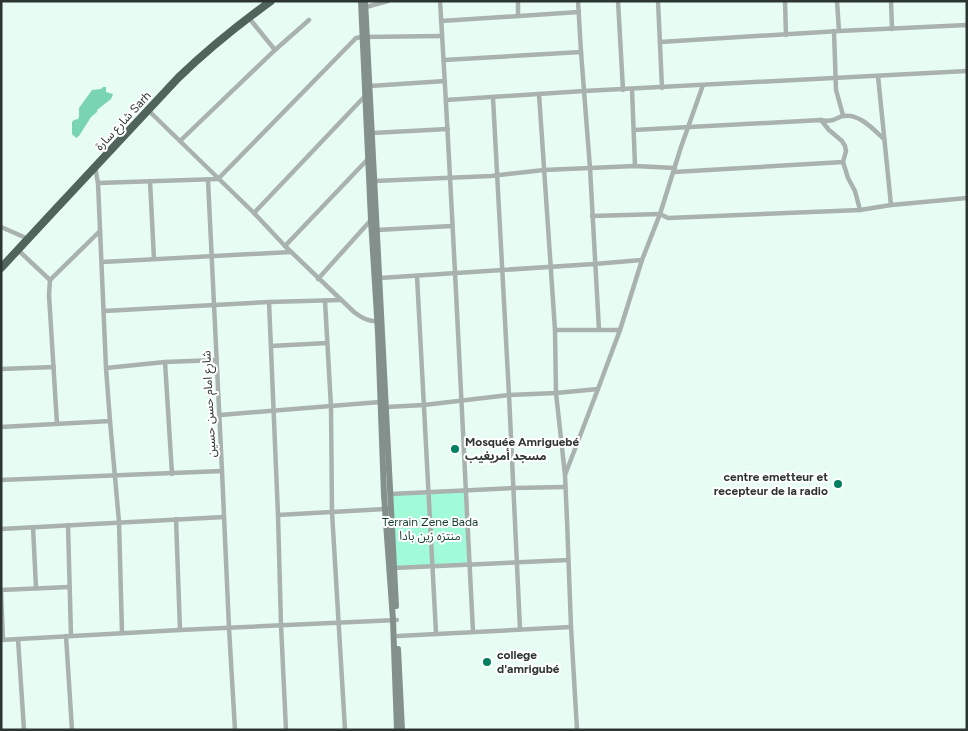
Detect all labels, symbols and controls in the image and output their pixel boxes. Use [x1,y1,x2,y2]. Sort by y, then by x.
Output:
street label: شارع سارة Sarh [92,88,155,155]
street label: شارع امام حسن حسين [199,350,221,458]
place label: Mosquée Amriguebé مسجد أمريغيب [465,435,580,463]
marker: Mosquée Amriguebé مسجد أمريغيب [449,443,461,455]
place label: centre emetteur et recepteur de la radio [714,470,828,498]
marker: centre emetteur et recepteur de la radio [832,478,844,490]
park label: Terrain Zene Bada منتزه زين بادا [382,515,478,543]
place label: college d'amrigubé [497,648,560,676]
marker: college d'amrigubé [481,656,493,668]

